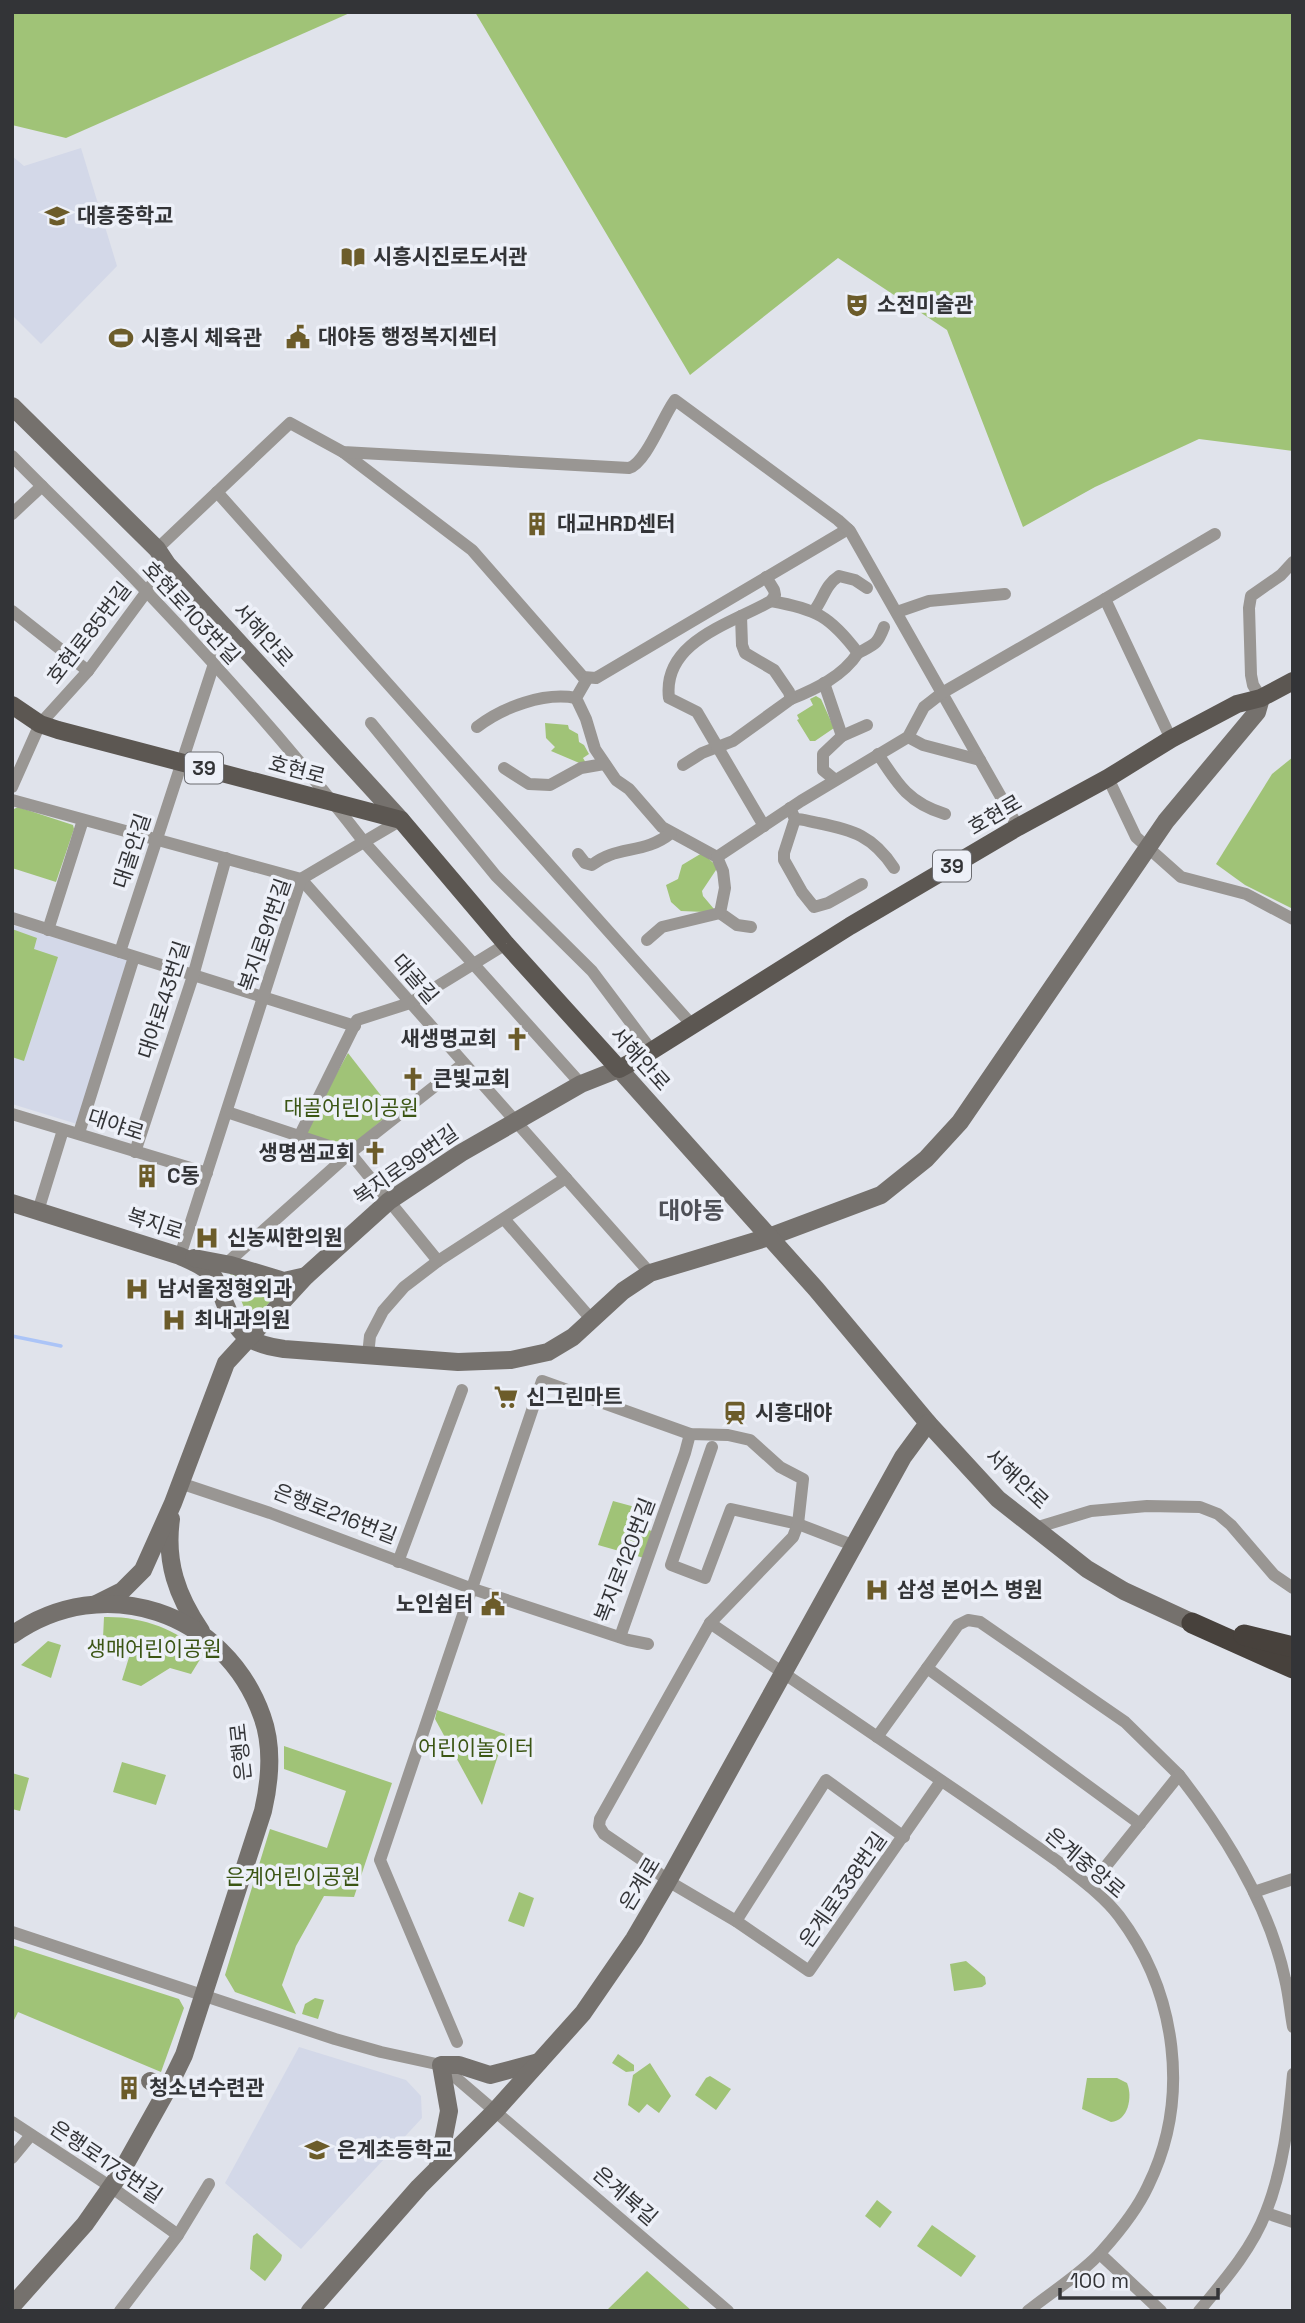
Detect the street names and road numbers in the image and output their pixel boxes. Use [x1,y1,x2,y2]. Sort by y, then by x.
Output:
street label: 호현로103번길 [137,555,246,670]
street label: 호현로85번길 [40,576,137,689]
street label: 서해안로 [227,597,299,672]
street label: 호현로 [266,749,329,790]
road number: 39 [185,752,223,783]
street label: 호현로 [963,788,1027,841]
street label: 대골안길 [107,810,156,892]
road number: 39 [933,850,971,881]
street label: 복지로91번길 [233,875,297,995]
street label: 대야로43번길 [132,937,195,1062]
street label: 대골길 [386,948,445,1009]
street label: 서해안로 [604,1021,676,1096]
street label: 대야로 [84,1103,148,1146]
street label: 복지로99번길 [348,1118,464,1211]
street label: 복지로 [123,1202,187,1245]
street label: 서해안로 [980,1442,1055,1515]
street label: 은행로216번길 [269,1477,401,1550]
street label: 복지로120번길 [588,1494,661,1626]
street label: 은행로 [224,1722,257,1782]
street label: 은계중앙로 [1040,1821,1131,1904]
street label: 은계로338번길 [793,1827,892,1953]
street label: 은계로 [613,1852,666,1916]
street label: 은행로173번길 [45,2114,168,2209]
street label: 은계북길 [587,2160,663,2231]

